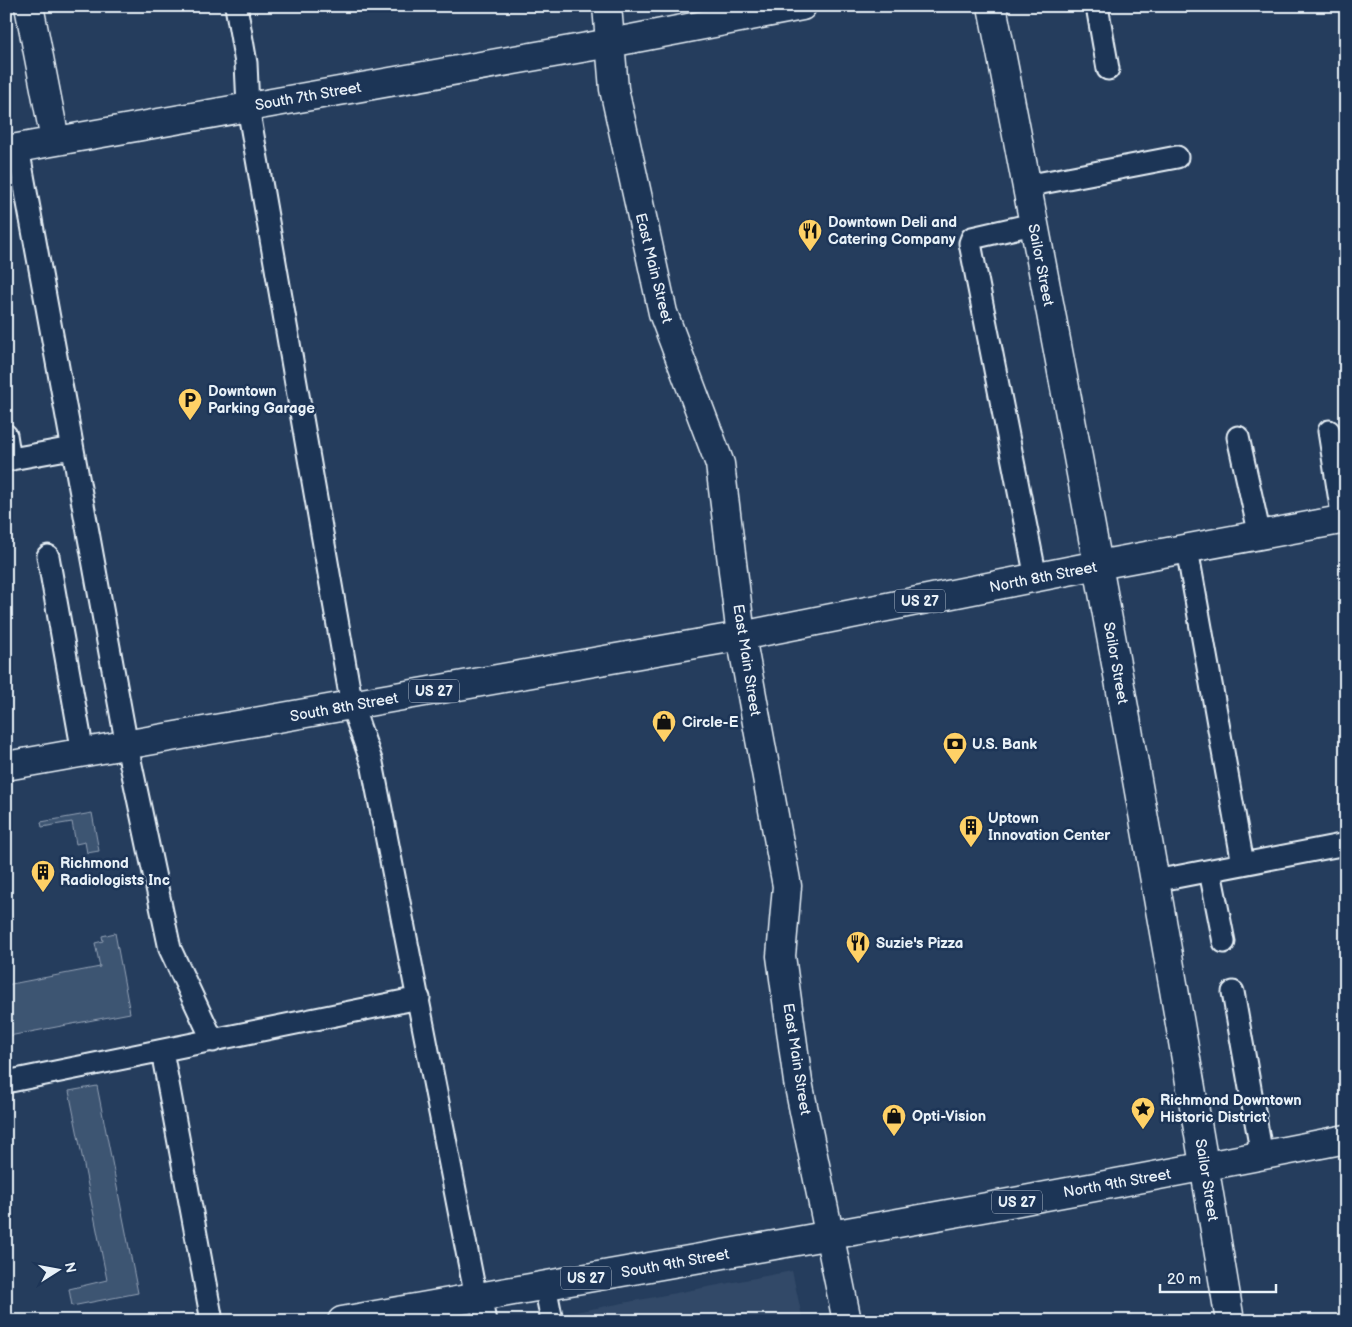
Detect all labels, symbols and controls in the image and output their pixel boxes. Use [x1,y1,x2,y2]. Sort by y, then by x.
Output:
street label: South 7th Street [253,78,363,115]
street label: East Main Street [631,211,676,326]
place label: Downtown Deli and Catering Company [828,213,957,249]
restaurant icon: Downtown Deli and Catering Company [797,218,823,252]
street label: Sailor Street [1023,222,1058,308]
place label: Downtown Parking Garage [208,382,315,418]
parking icon: Downtown Parking Garage [177,387,203,421]
street label: North 8th Street [988,558,1099,597]
road number: US 27 [895,590,945,612]
street label: East Main Street [728,603,765,718]
street label: Sailor Street [1099,620,1132,706]
road number: US 27 [409,679,459,702]
street label: South 8th Street [289,689,400,726]
shop icon: Circle-E [651,709,677,743]
place label: Circle-E [682,713,739,732]
bank icon: U.S. Bank [942,731,968,765]
place label: U.S. Bank [972,735,1037,754]
place label: Uptown Innovation Center [988,809,1111,845]
building icon: Uptown Innovation Center [958,814,984,848]
place label: Richmond Radiologists Inc [60,854,170,890]
building icon: Richmond Radiologists Inc [30,859,56,893]
restaurant icon: Suzie's Pizza [845,930,871,964]
place label: Suzie's Pizza [876,934,963,953]
street label: East Main Street [778,1002,815,1117]
place label: Richmond Downtown Historic District [1160,1091,1302,1127]
place icon: Richmond Downtown Historic District [1130,1096,1156,1130]
shop icon: Opti-Vision [881,1103,907,1137]
place label: Opti-Vision [912,1107,986,1126]
street label: Sailor Street [1191,1138,1222,1223]
street label: North 9th Street [1062,1165,1173,1202]
road number: US 27 [992,1190,1042,1214]
north arrow [32,1244,82,1294]
street label: South 9th Street [620,1245,731,1282]
text: N [61,1261,80,1274]
scale bar [1160,1262,1276,1294]
road number: US 27 [561,1266,611,1290]
text: 20 m [1167,1270,1201,1289]

